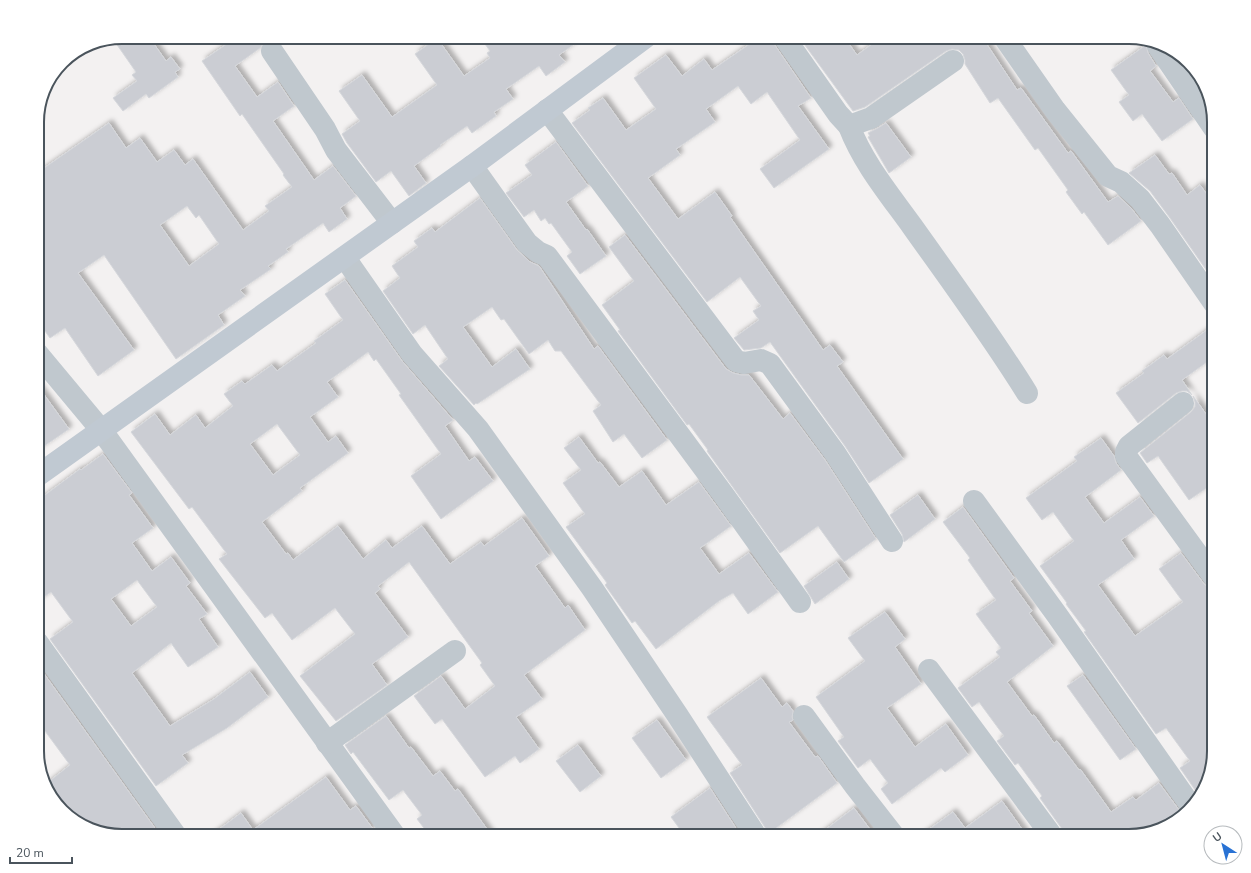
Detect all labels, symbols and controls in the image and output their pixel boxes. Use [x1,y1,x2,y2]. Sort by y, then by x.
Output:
north arrow [1203,825,1243,865]
text: U [1210,829,1225,846]
scale bar [10,839,72,865]
text: 20 m [16,845,44,861]

